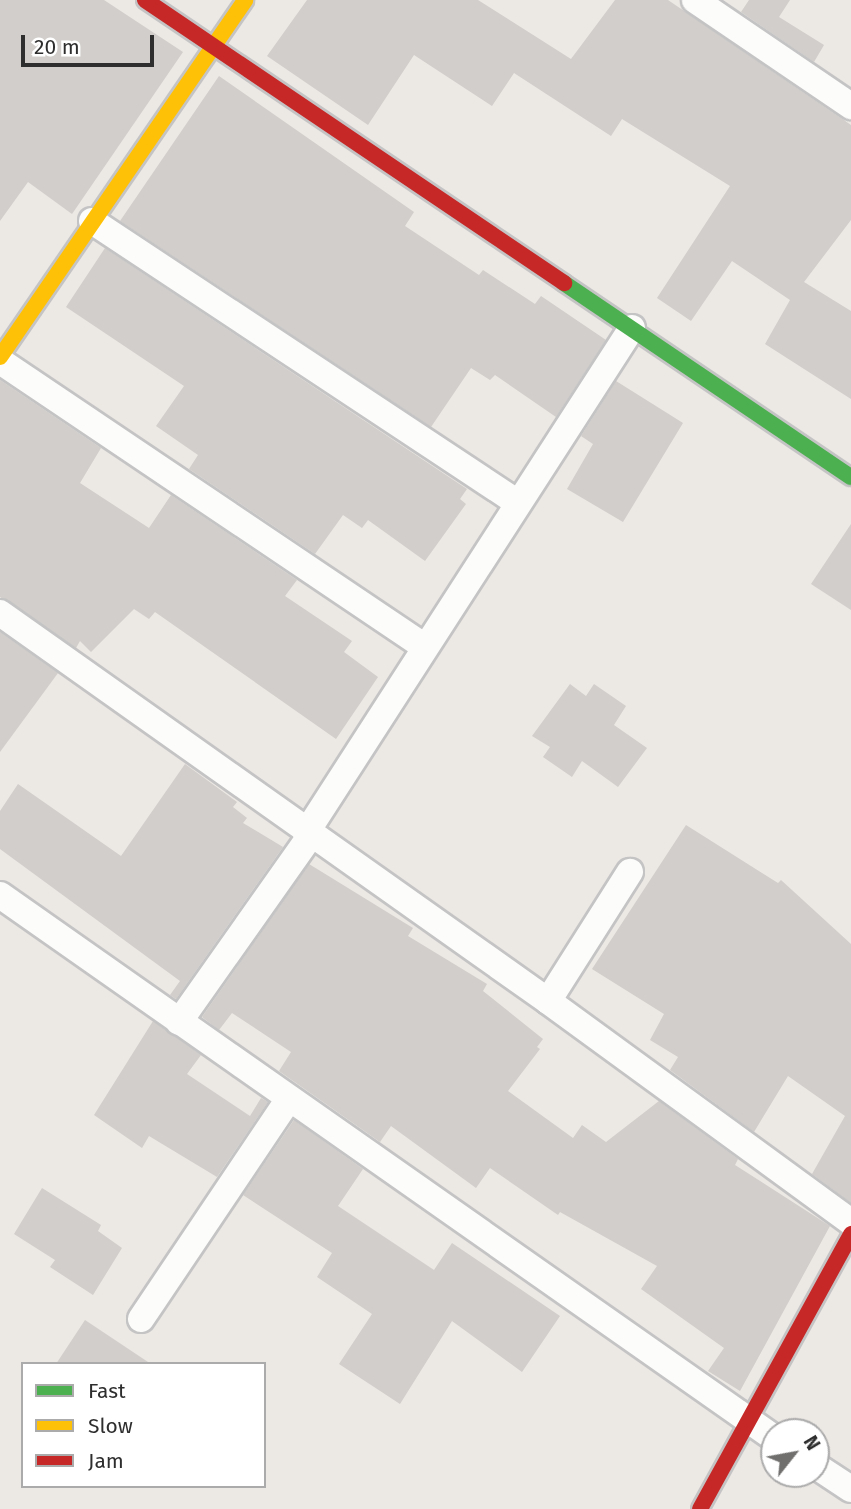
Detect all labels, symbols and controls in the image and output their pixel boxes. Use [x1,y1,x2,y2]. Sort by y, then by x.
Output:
scale bar [24,21,158,65]
text: 20 m [34,34,80,60]
legend [21,1362,266,1488]
text: Fast [88,1378,126,1404]
text: Slow [88,1413,133,1439]
north arrow [760,1418,830,1488]
text: N [799,1432,825,1454]
text: Jam [88,1448,124,1474]

